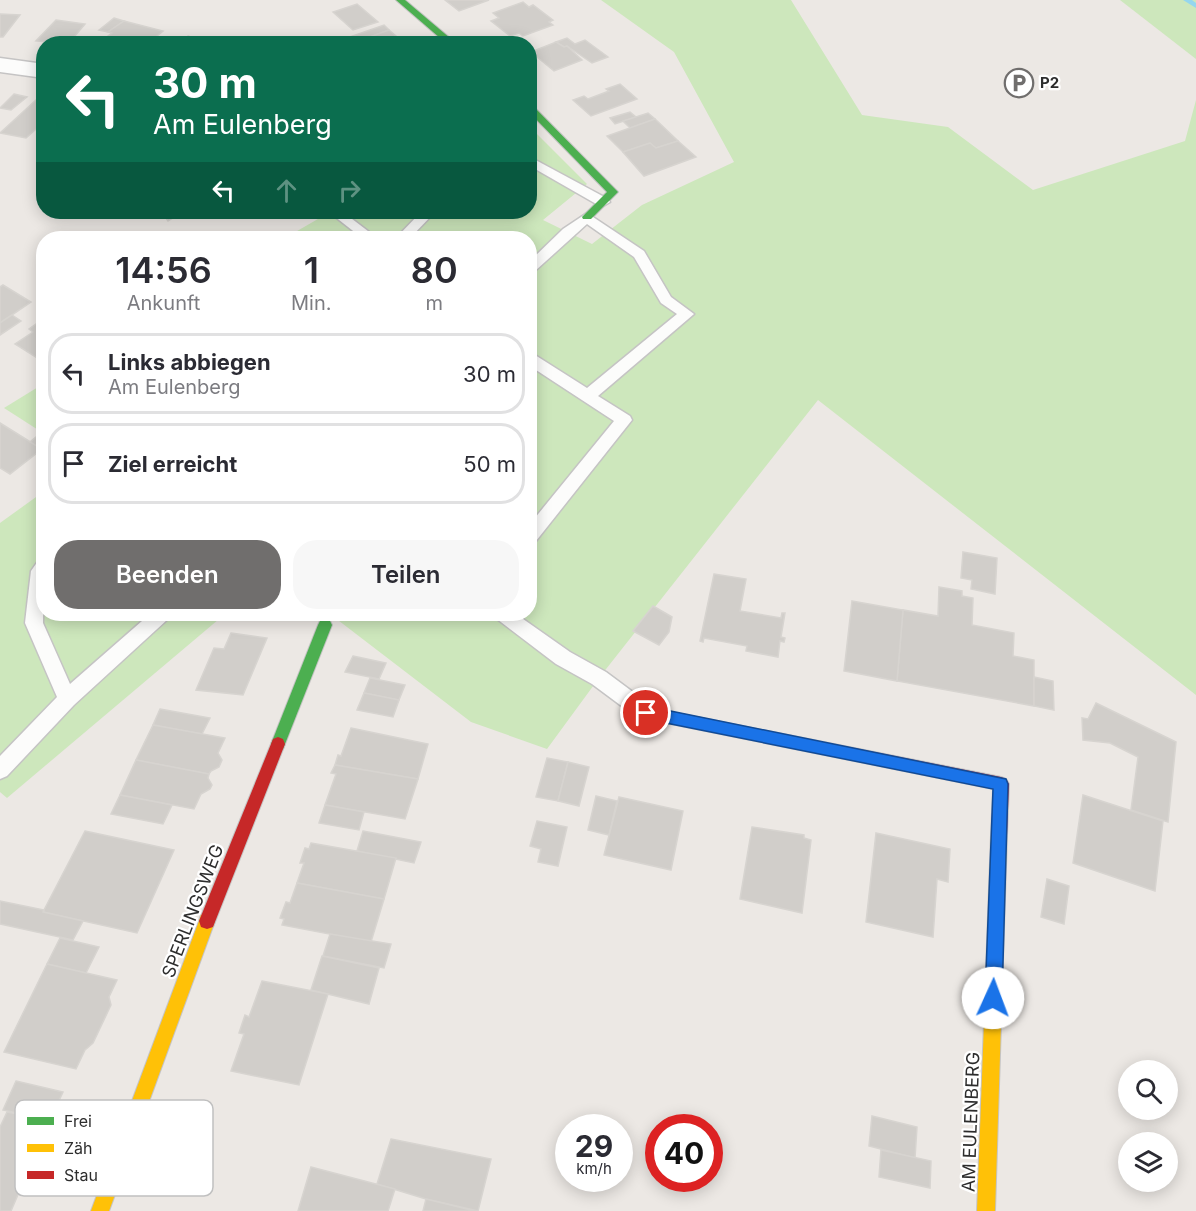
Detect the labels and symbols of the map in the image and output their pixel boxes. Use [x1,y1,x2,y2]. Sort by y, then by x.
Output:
parking icon: P2 [1003,67,1035,99]
place label: P2 [1040,73,1059,92]
pin [620,687,671,738]
street label: SPERLINGSWEG [157,841,228,980]
position arrow [961,966,1025,1030]
street label: AM EULENBERG [958,1052,983,1192]
legend [15,1100,213,1196]
text: Frei [64,1111,92,1131]
speed limit sign: 40 [645,1114,723,1192]
text: Zäh [64,1138,93,1158]
text: Stau [64,1165,98,1185]

